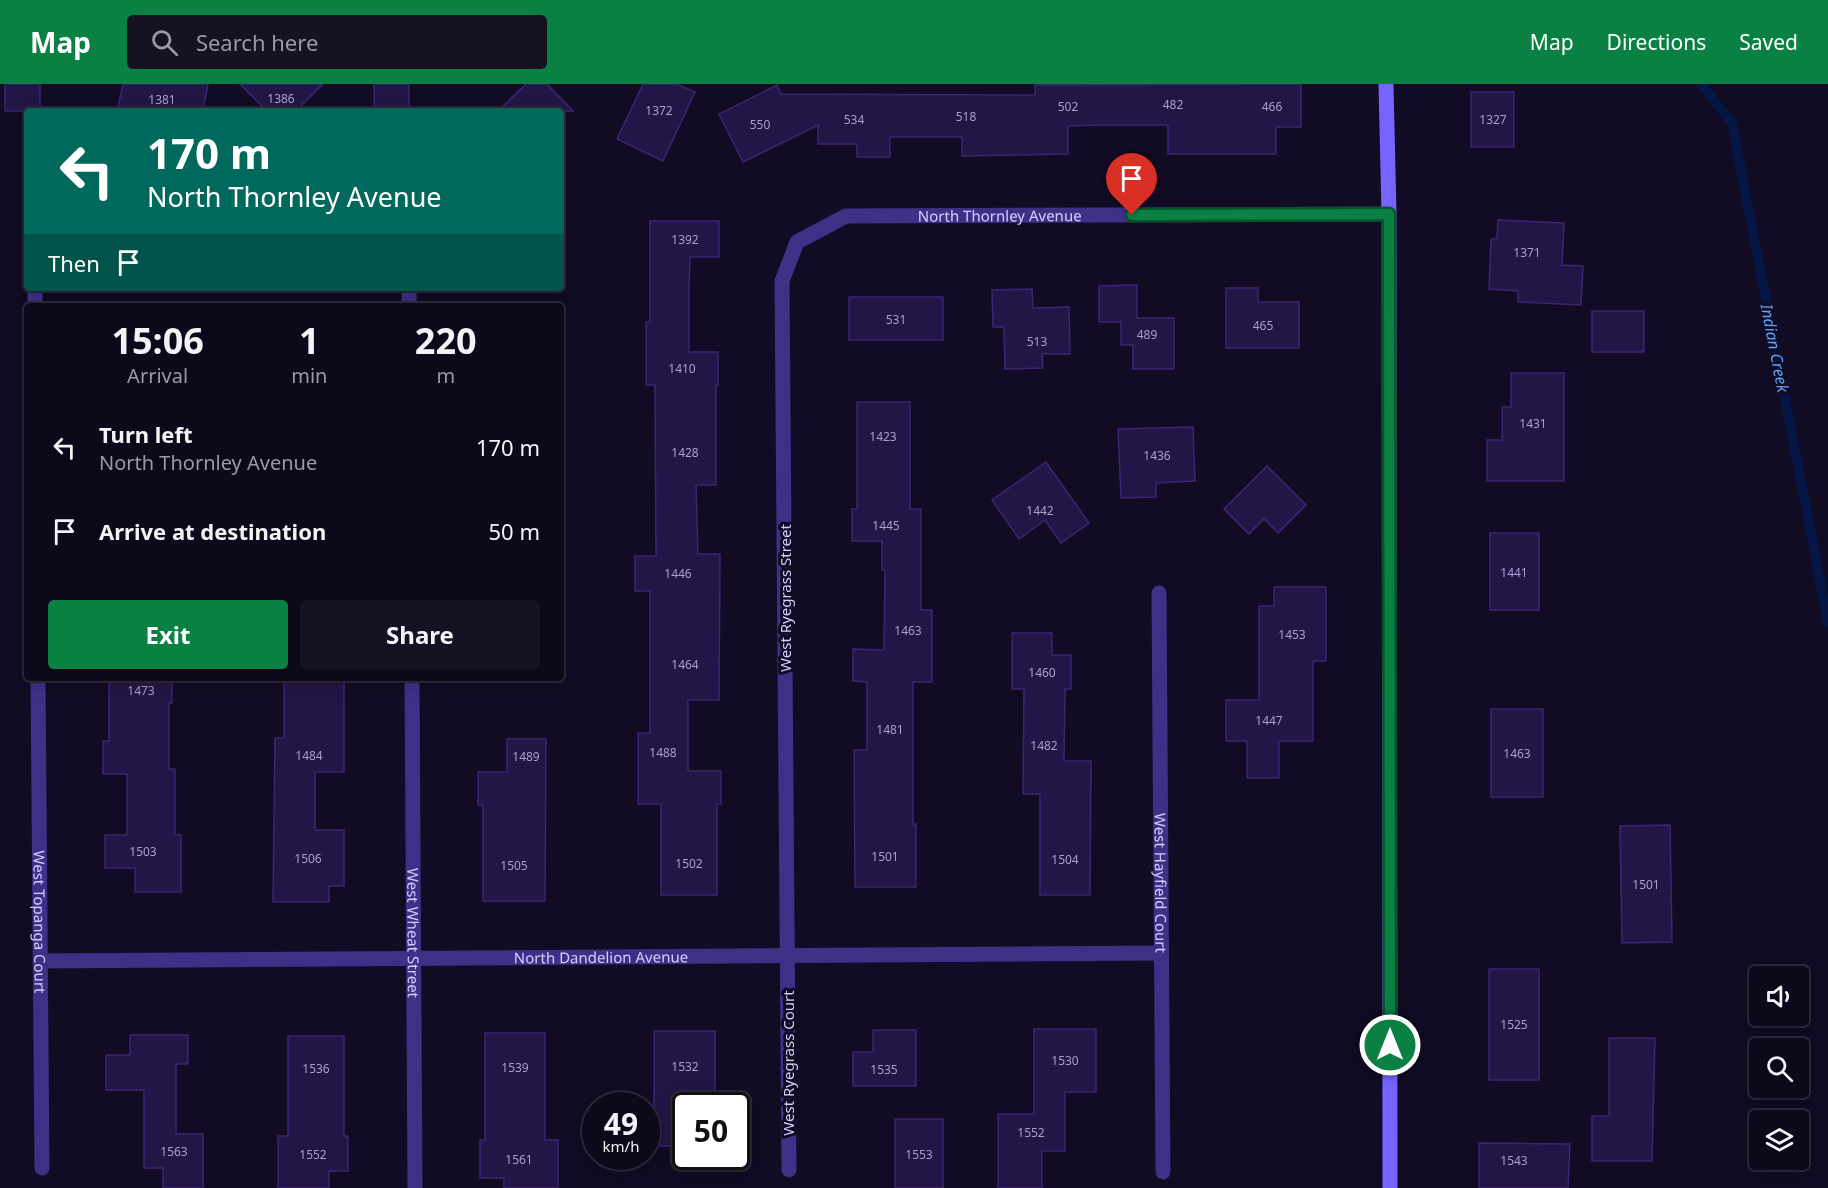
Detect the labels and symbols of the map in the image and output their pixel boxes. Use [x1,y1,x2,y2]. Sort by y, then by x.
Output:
house number: 1386 [267,90,295,107]
house number: 1381 [148,91,176,108]
house number: 482 [1163,96,1183,113]
house number: 502 [1058,98,1078,115]
house number: 466 [1262,98,1282,115]
house number: 1372 [645,102,673,119]
house number: 518 [956,108,976,125]
house number: 534 [844,111,864,128]
house number: 1327 [1479,111,1507,128]
house number: 550 [750,116,770,133]
pin [1106,153,1157,215]
street label: North Thornley Avenue [918,205,1082,226]
house number: 1392 [671,231,699,248]
house number: 1371 [1513,244,1541,261]
water label: Indian Creek [1755,301,1795,395]
house number: 531 [886,311,906,328]
house number: 465 [1253,317,1273,334]
house number: 489 [1137,326,1157,343]
house number: 513 [1027,333,1047,350]
house number: 1410 [668,360,696,377]
house number: 1431 [1519,415,1547,432]
house number: 1423 [869,428,897,445]
house number: 1428 [671,444,699,461]
house number: 1436 [1143,447,1171,464]
house number: 1442 [1026,502,1054,519]
house number: 1445 [872,517,900,534]
street label: West Ryegrass Street [775,524,795,672]
house number: 1441 [1500,564,1528,581]
house number: 1446 [664,565,692,582]
house number: 1463 [894,622,922,639]
house number: 1453 [1278,626,1306,643]
house number: 1464 [671,656,699,673]
house number: 1460 [1028,664,1056,681]
house number: 1473 [127,682,155,699]
house number: 1447 [1255,712,1283,729]
house number: 1481 [876,721,904,738]
house number: 1482 [1030,737,1058,754]
house number: 1488 [649,744,677,761]
house number: 1463 [1503,745,1531,762]
house number: 1484 [295,747,323,764]
house number: 1489 [512,748,540,765]
street label: West Hayfield Court [1151,813,1171,954]
house number: 1503 [129,843,157,860]
house number: 1501 [871,848,899,865]
street label: West Topanga Court [29,850,51,994]
house number: 1506 [294,850,322,867]
house number: 1504 [1051,851,1079,868]
house number: 1502 [675,855,703,872]
house number: 1505 [500,857,528,874]
street label: West Wheat Street [403,868,424,999]
house number: 1501 [1632,876,1660,893]
street label: North Dandelion Avenue [514,946,688,968]
street label: West Ryegrass Court [778,990,798,1136]
position arrow [1358,1013,1422,1077]
house number: 1525 [1500,1016,1528,1033]
house number: 1530 [1051,1052,1079,1069]
house number: 1532 [671,1058,699,1075]
house number: 1539 [501,1059,529,1076]
house number: 1536 [302,1060,330,1077]
house number: 1535 [870,1061,898,1078]
speed limit sign: 50 [672,1092,750,1170]
house number: 1552 [1017,1124,1045,1141]
house number: 1563 [160,1143,188,1160]
house number: 1552 [299,1146,327,1163]
house number: 1553 [905,1146,933,1163]
house number: 1561 [505,1151,533,1168]
house number: 1543 [1500,1152,1528,1169]

